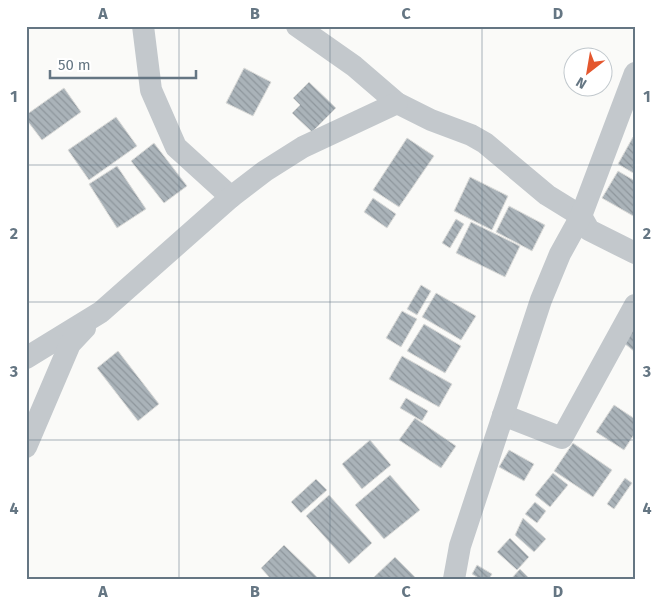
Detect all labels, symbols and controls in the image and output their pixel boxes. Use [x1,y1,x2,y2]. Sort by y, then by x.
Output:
text: A [97,4,108,23]
text: B [250,4,260,23]
text: C [401,4,411,23]
text: D [553,4,563,23]
scale bar [50,48,196,80]
north arrow [564,48,614,98]
text: 50 m [58,56,91,74]
text: N [573,73,590,92]
text: 1 [10,87,18,106]
text: 1 [643,87,651,106]
text: 2 [10,224,18,243]
text: 2 [643,224,651,243]
text: 3 [9,362,18,381]
text: 3 [642,362,651,381]
text: 4 [9,499,19,518]
text: 4 [642,499,652,518]
text: A [97,582,108,601]
text: B [250,582,260,601]
text: C [401,582,411,601]
text: D [553,582,563,601]

